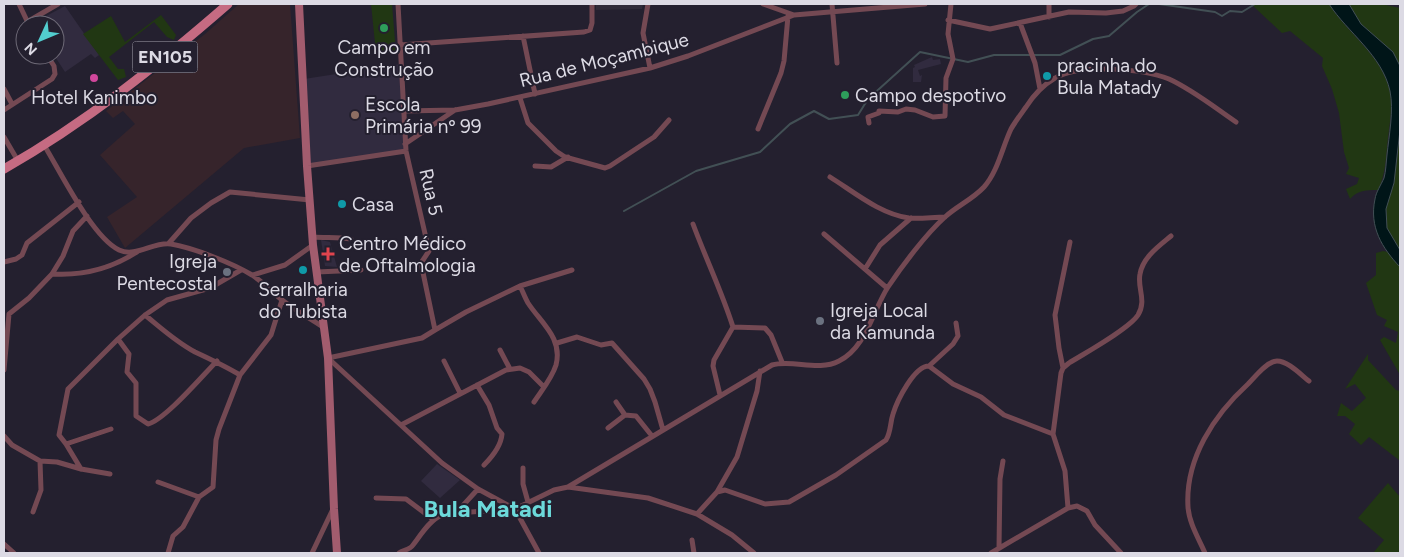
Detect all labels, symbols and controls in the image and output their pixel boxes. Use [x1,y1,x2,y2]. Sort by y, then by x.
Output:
north arrow [15,15,65,65]
marker: Campo em Construção [378,22,390,34]
street label: Rua de Moçambique [517,28,691,92]
place label: Campo em Construção [334,36,434,81]
text: N [21,39,41,58]
road number: EN105 [132,42,198,72]
place label: pracinha do Bula Matady [1057,54,1162,99]
marker: pracinha do Bula Matady [1041,70,1053,82]
marker: Hotel Kanimbo [88,72,100,84]
place label: Campo despotivo [855,84,1006,107]
place label: Hotel Kanimbo [31,86,157,109]
marker: Campo despotivo [839,89,851,101]
place label: Escola Primária nº 99 [365,93,482,138]
marker: Escola Primária nº 99 [349,109,361,121]
street label: Rua 5 [414,166,448,218]
place label: Casa [352,193,394,216]
marker: Casa [336,198,348,210]
place label: Centro Médico de Oftalmologia [339,232,476,277]
marker: Centro Médico de Oftalmologia [321,247,335,261]
place label: Igreja Pentecostal [117,250,217,295]
marker: Serralharia do Tubista [297,264,309,276]
marker: Igreja Pentecostal [221,266,233,278]
place label: Serralharia do Tubista [258,278,348,323]
place label: Igreja Local da Kamunda [830,299,935,344]
marker: Igreja Local da Kamunda [814,315,826,327]
district label: Bula Matadi [424,494,552,523]

